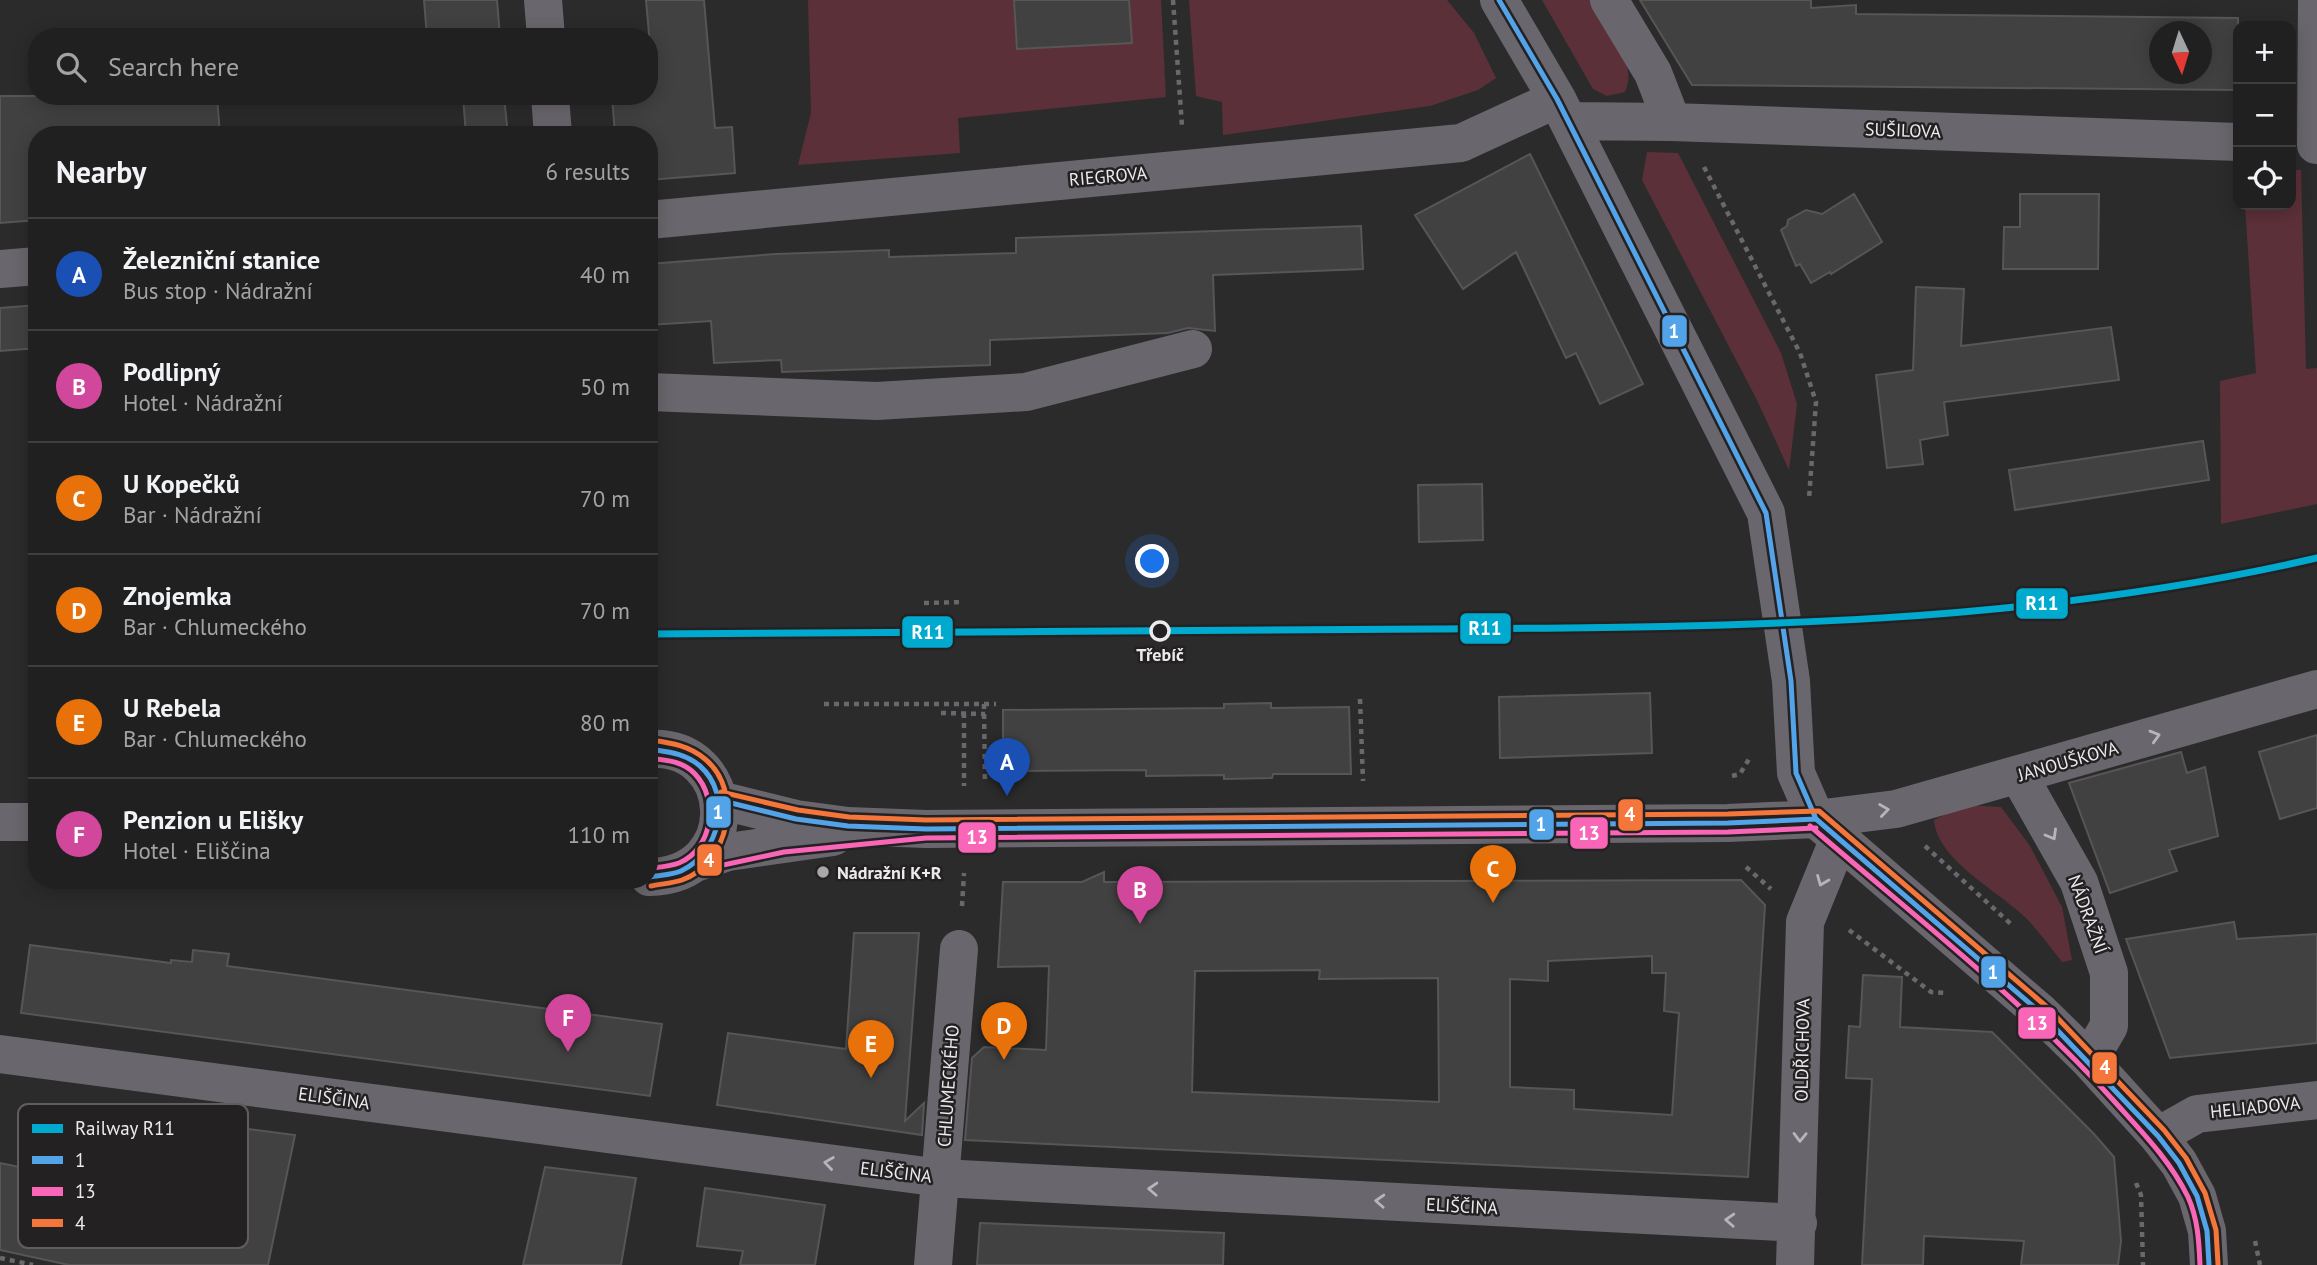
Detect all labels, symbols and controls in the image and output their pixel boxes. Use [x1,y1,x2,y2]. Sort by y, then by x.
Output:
north arrow [2149,21,2212,84]
map controls [2233,21,2296,210]
button: + [2233,21,2296,84]
search box [28,28,658,105]
icon: search [52,48,90,86]
text: Search here [108,50,239,83]
button: − [2233,84,2296,147]
street label: SUŠILOVA [1865,117,1942,143]
button: locate [2233,147,2296,210]
text: Nearby [56,152,146,191]
text: 6 results [546,157,630,186]
street label: RIEGROVA [1068,161,1148,191]
text: Železniční stanice [123,243,320,276]
text: A [72,260,86,289]
text: 40 m [580,260,630,289]
text: Bus stop · Nádražní [123,276,313,305]
line badge: 1 [1661,314,1688,348]
text: 1 [1669,319,1679,343]
text: Podlipný [123,355,220,388]
text: B [72,372,86,401]
text: 50 m [580,372,630,401]
text: Hotel · Nádražní [123,388,283,417]
text: U Kopečků [123,467,240,500]
text: C [73,484,85,513]
text: 70 m [580,484,630,513]
text: Bar · Nádražní [123,500,262,529]
your location [1135,544,1169,578]
text: Znojemka [123,579,232,612]
line badge: R11 [2015,587,2069,620]
text: R11 [2026,591,2058,615]
text: D [72,596,86,625]
text: 70 m [580,596,630,625]
text: Bar · Chlumeckého [123,612,307,641]
line badge: R11 [1459,612,1512,645]
line badge: R11 [901,615,954,649]
text: R11 [1469,616,1501,640]
text: R11 [912,620,944,644]
marker: Třebíč [1150,621,1170,641]
place label: Třebíč [1136,643,1184,666]
text: U Rebela [123,691,221,724]
text: E [73,708,85,737]
text: 80 m [580,708,630,737]
text: Bar · Chlumeckého [123,724,307,753]
one-way arrow [2149,730,2161,745]
street label: JANOUŠKOVA [2014,736,2121,787]
pin: A [984,738,1030,796]
line badge: 1 [705,795,732,829]
line badge: 4 [1617,798,1644,832]
text: 1 [713,800,723,824]
text: 4 [1625,802,1636,826]
text: Penzion u Elišky [123,803,303,836]
one-way arrow [1878,803,1890,818]
line badge: 1 [1528,808,1555,841]
text: 1 [1536,812,1546,836]
line badge: 13 [1569,816,1609,850]
text: F [73,820,85,849]
text: 110 m [568,820,630,849]
line badge: 13 [957,821,997,854]
text: 13 [1578,821,1600,845]
text: 13 [966,825,988,849]
one-way arrow [2044,828,2057,840]
text: Hotel · Eliščina [123,836,271,865]
line badge: 4 [696,843,723,877]
pin: C [1470,845,1516,903]
text: 4 [704,848,715,872]
place label: Nádražní K+R [837,861,942,884]
marker: Nádražní K+R [815,864,831,880]
pin: B [1117,866,1163,924]
street label: NÁDRAŽNÍ [2063,871,2113,957]
one-way arrow [1816,874,1830,886]
line badge: 1 [1980,955,2007,989]
text: 1 [1988,960,1998,984]
pin: F [545,994,591,1052]
street label: OLDŘICHOVA [1790,998,1814,1102]
pin: D [981,1002,1027,1060]
line badge: 13 [2017,1006,2057,1040]
text: 13 [2026,1011,2048,1035]
pin: E [848,1020,894,1078]
street label: CHLUMECKÉHO [932,1024,964,1148]
line badge: 4 [2091,1051,2118,1085]
text: 4 [2100,1055,2111,1079]
street label: ELIŠČINA [297,1082,372,1114]
street label: HELIADOVA [2209,1091,2302,1123]
legend [18,1104,248,1248]
text: Railway R11 [75,1116,175,1140]
one-way arrow [1792,1132,1808,1143]
text: 1 [75,1148,85,1172]
one-way arrow [823,1156,835,1171]
street label: ELIŠČINA [859,1156,934,1188]
text: 13 [75,1179,96,1203]
one-way arrow [1147,1182,1158,1197]
street label: ELIŠČINA [1425,1193,1499,1219]
one-way arrow [1374,1194,1385,1209]
text: 4 [75,1211,85,1235]
one-way arrow [1724,1212,1735,1227]

